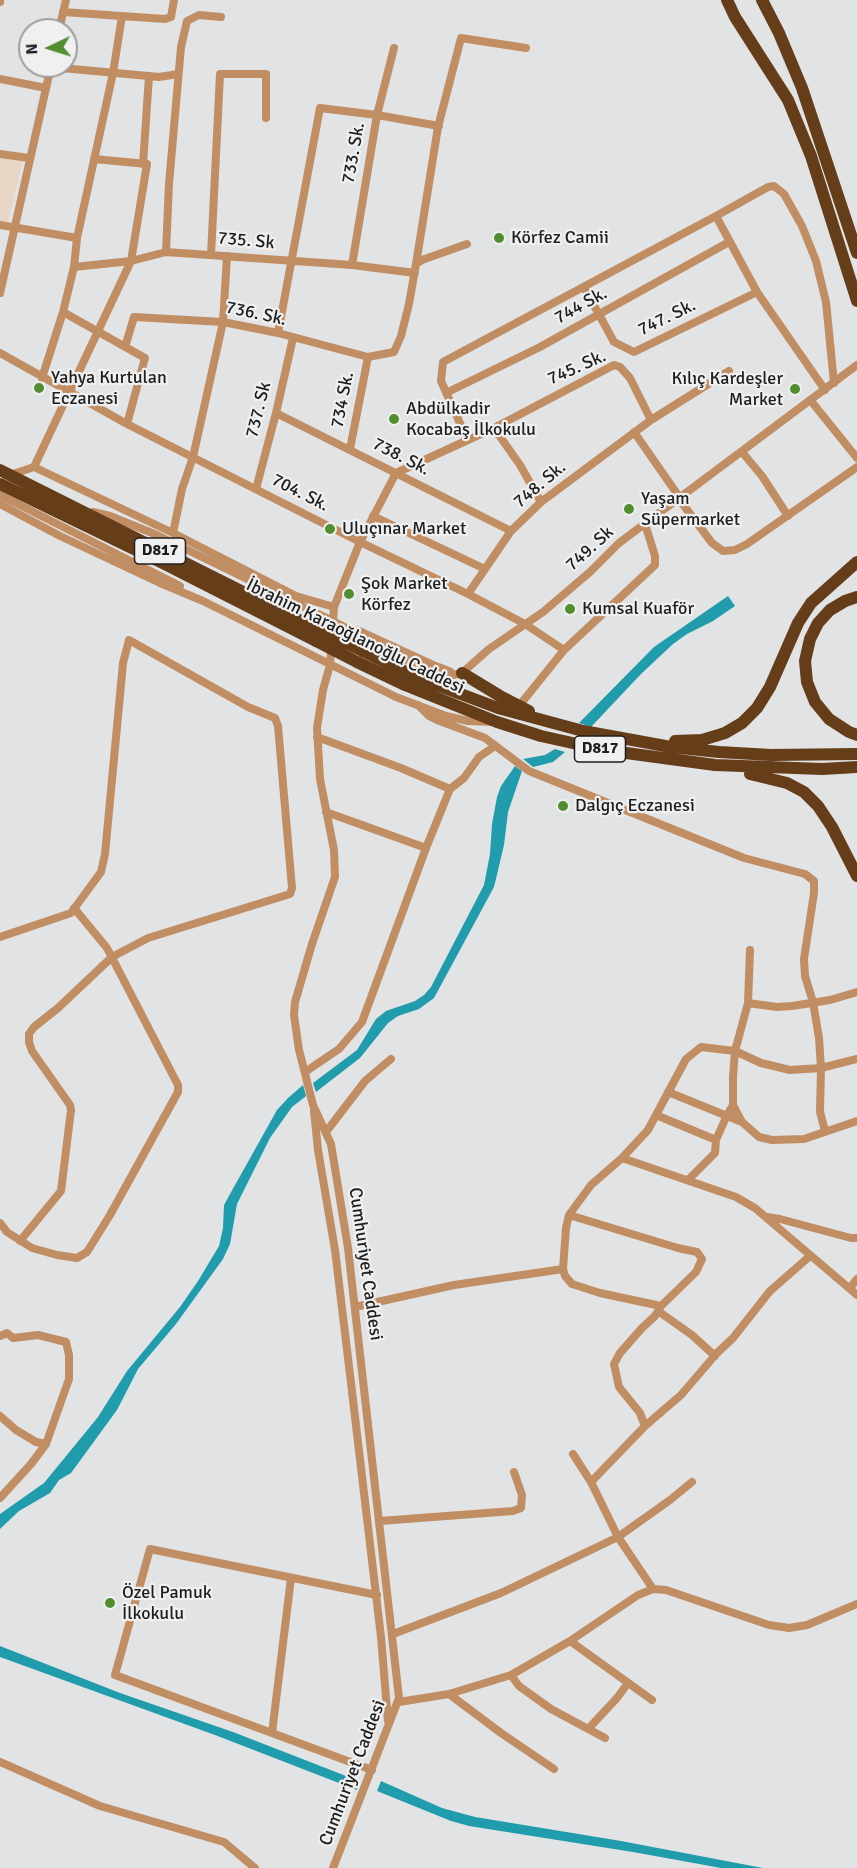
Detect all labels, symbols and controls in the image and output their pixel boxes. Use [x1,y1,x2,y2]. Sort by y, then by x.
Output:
north arrow [18,18,78,78]
text: N [22,43,42,55]
street label: 733. Sk. [338,121,370,185]
place label: Körfez Camii [511,227,609,249]
street label: 735. Sk [217,228,275,254]
marker: Körfez Camii [492,231,506,245]
street label: 744 Sk. [551,283,611,329]
street label: 747. Sk. [635,295,699,341]
street label: 736. Sk. [224,297,288,331]
street label: 745. Sk. [544,346,610,390]
place label: Yahya Kurtulan Eczanesi [51,367,167,410]
place label: Kılıç Kardeşler Market [671,368,783,410]
street label: 734 Sk. [327,370,359,430]
street label: 737. Sk [242,380,276,440]
marker: Yahya Kurtulan Eczanesi [32,381,46,395]
marker: Kılıç Kardeşler Market [788,382,802,396]
place label: Abdülkadir Kocabaş İlkokulu [406,398,536,440]
marker: Abdülkadir Kocabaş İlkokulu [387,412,401,426]
street label: 738. Sk. [369,433,433,481]
street label: 748. Sk. [509,457,571,513]
street label: 704. Sk. [268,469,332,517]
place label: Yaşam Süpermarket [641,488,740,530]
marker: Yaşam Süpermarket [622,502,636,516]
place label: Uluçınar Market [342,518,466,540]
marker: Uluçınar Market [323,522,337,536]
street label: 749. Sk [562,522,618,576]
road number: D817 [134,538,186,564]
place label: Şok Market Körfez [361,573,448,616]
street label: İbrahim Karaoğlanoğlu Caddesi [242,575,468,699]
marker: Şok Market Körfez [342,587,356,601]
place label: Kumsal Kuaför [582,598,694,620]
marker: Kumsal Kuaför [563,602,577,616]
road number: D817 [574,736,626,762]
place label: Dalgıç Eczanesi [575,795,695,817]
marker: Dalgıç Eczanesi [556,799,570,813]
street label: Cumhuriyet Caddesi [344,1186,386,1342]
place label: Özel Pamuk İlkokulu [122,1582,212,1624]
marker: Özel Pamuk İlkokulu [103,1596,117,1610]
street label: Cumhuriyet Caddesi [315,1697,391,1849]

